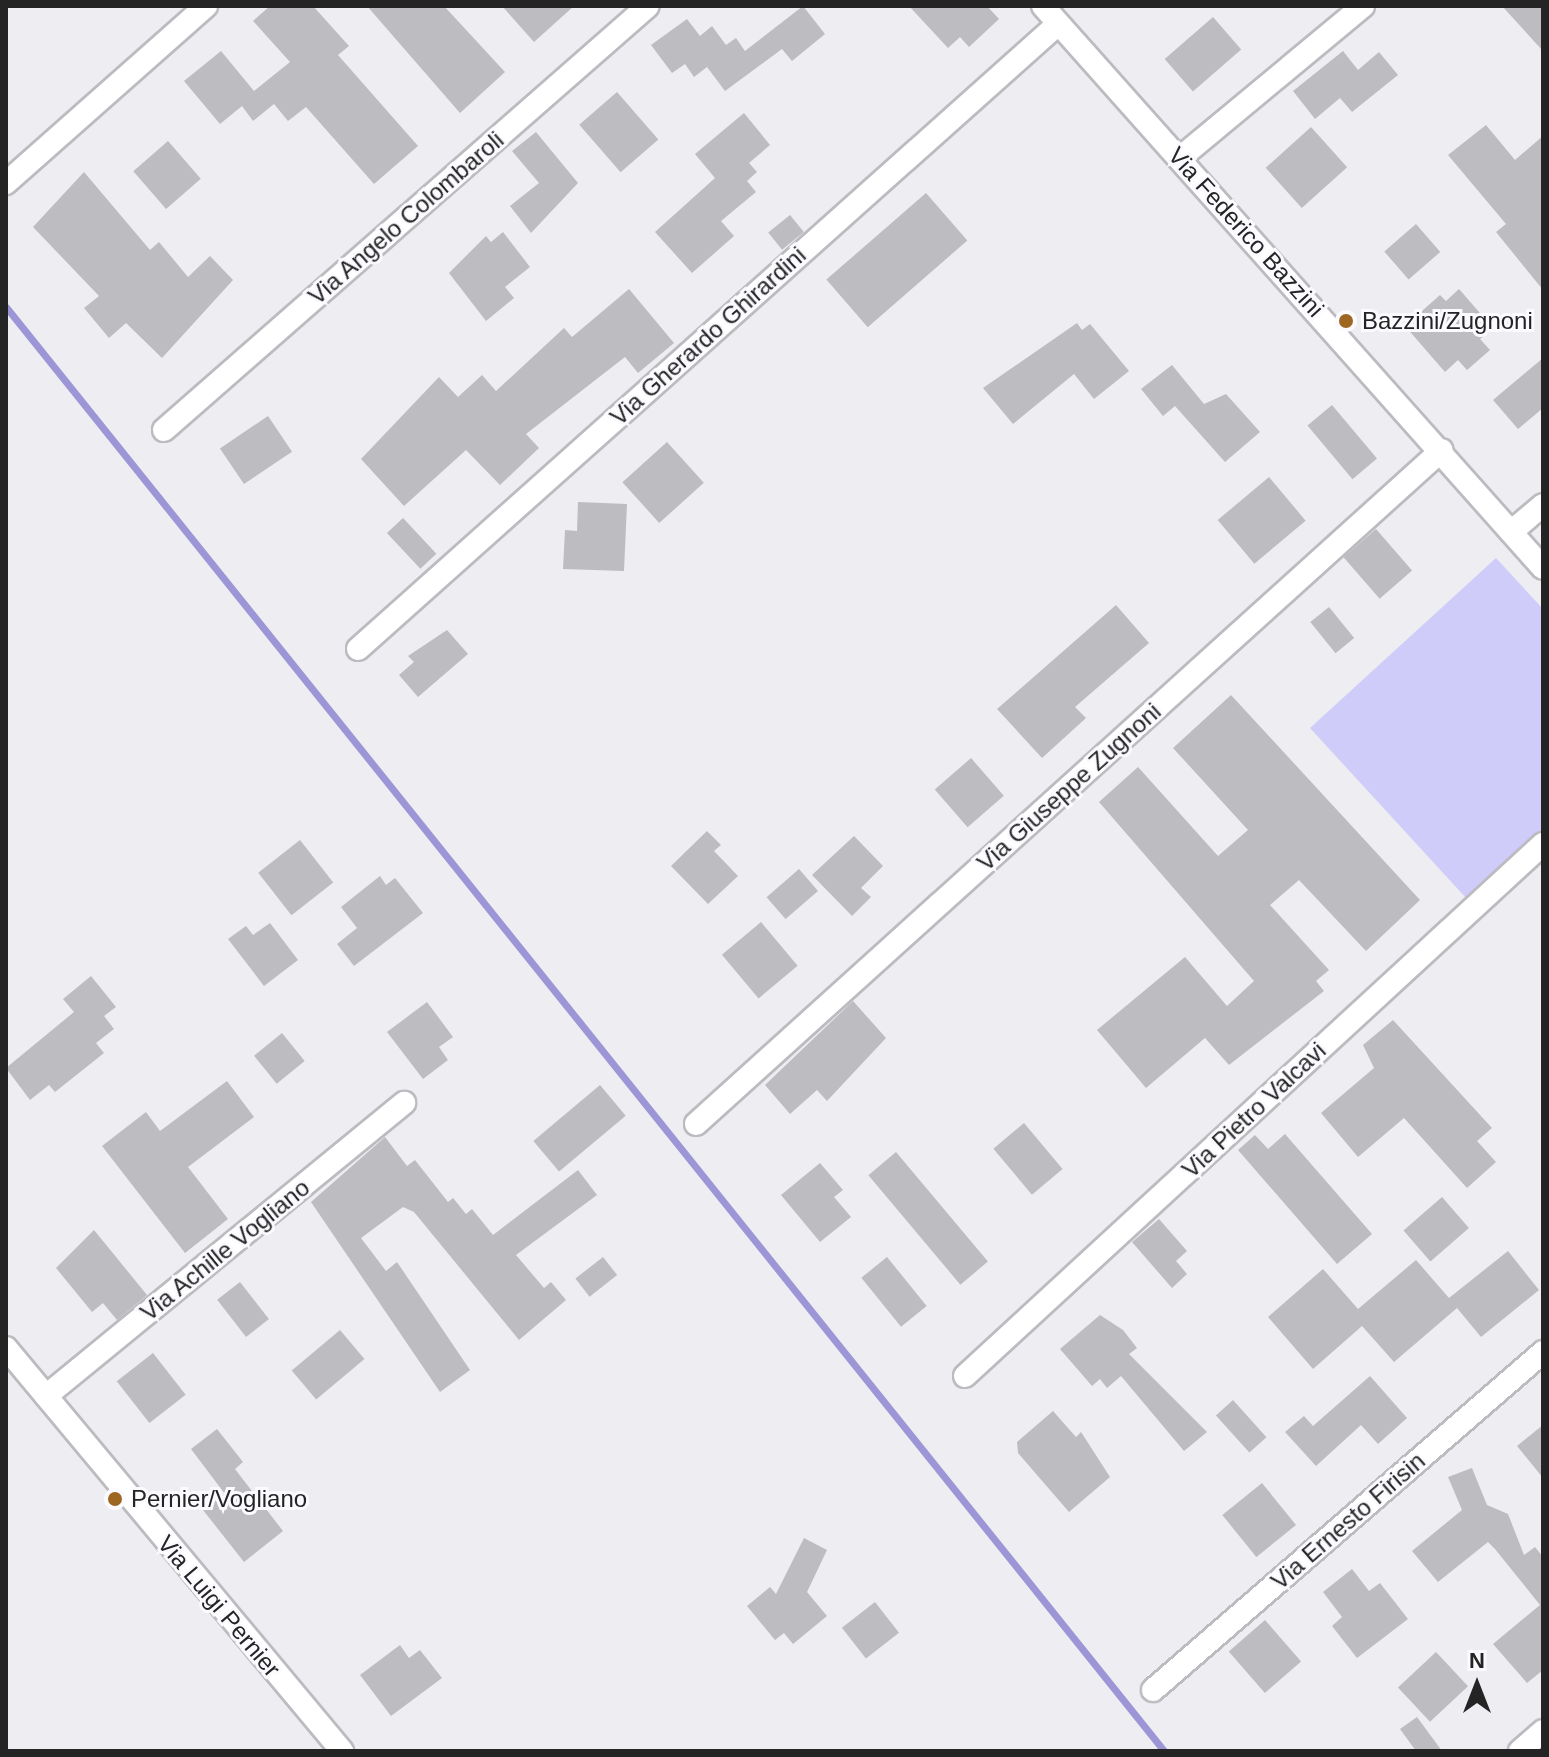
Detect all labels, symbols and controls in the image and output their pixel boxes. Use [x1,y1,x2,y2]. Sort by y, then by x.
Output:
street label: Via Angelo Colombaroli [302,125,510,311]
street label: Via Federico Bazzini [1162,141,1330,323]
street label: Via Gherardo Ghirardini [604,241,812,431]
place label: Bazzini/Zugnoni [1362,307,1533,335]
marker: Bazzini/Zugnoni [1337,312,1355,330]
street label: Via Giuseppe Zugnoni [971,697,1167,877]
street label: Via Pietro Valcavi [1176,1036,1332,1184]
street label: Via Achille Vogliano [134,1173,316,1327]
street label: Via Ernesto Firisin [1265,1446,1431,1596]
place label: Pernier/Vogliano [131,1485,307,1513]
marker: Pernier/Vogliano [106,1490,124,1508]
street label: Via Luigi Pernier [152,1529,286,1683]
north arrow [1437,1645,1517,1725]
text: N [1469,1648,1485,1673]

